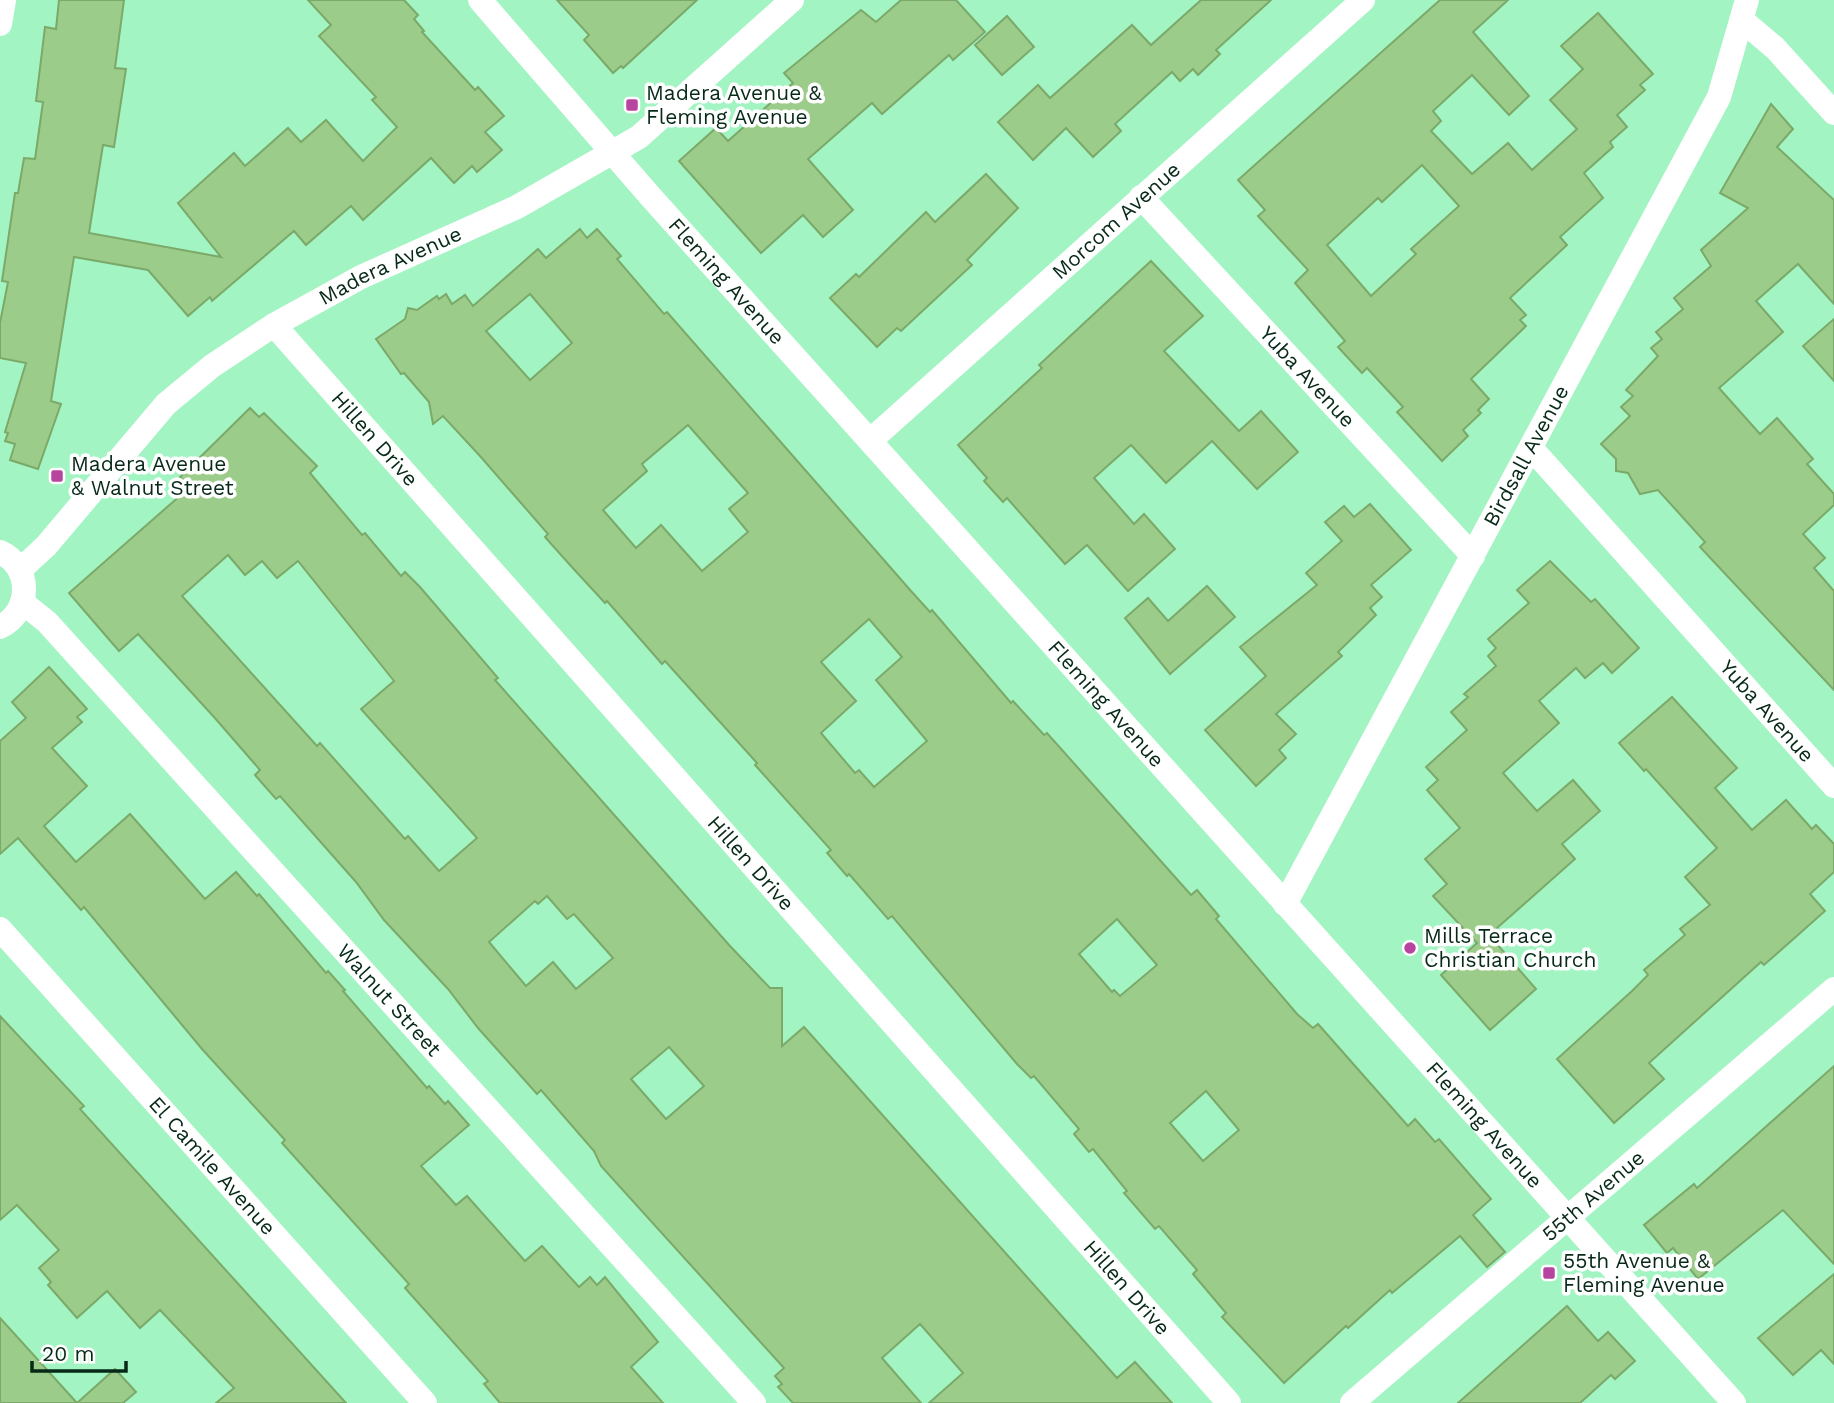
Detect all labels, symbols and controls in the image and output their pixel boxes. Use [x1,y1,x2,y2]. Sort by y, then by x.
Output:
place label: Madera Avenue & Fleming Avenue [646,80,822,129]
marker: Madera Avenue & Fleming Avenue [624,97,640,113]
street label: Morcom Avenue [1047,156,1185,284]
street label: Fleming Avenue [664,212,790,349]
street label: Madera Avenue [314,221,465,310]
street label: Yuba Avenue [1255,321,1361,432]
street label: Birdsall Avenue [1478,381,1574,530]
street label: Hillen Drive [327,386,424,491]
place label: Madera Avenue & Walnut Street [71,451,234,500]
marker: Madera Avenue & Walnut Street [49,468,65,484]
street label: Fleming Avenue [1043,635,1170,772]
street label: Yuba Avenue [1715,654,1820,767]
street label: Hillen Drive [703,810,800,915]
place label: Mills Terrace Christian Church [1424,923,1596,972]
street label: Walnut Street [332,938,447,1061]
marker: Mills Terrace Christian Church [1402,940,1418,956]
street label: Fleming Avenue [1421,1056,1548,1193]
street label: El Camile Avenue [144,1091,281,1240]
street label: 55th Avenue [1537,1145,1649,1246]
street label: Hillen Drive [1079,1235,1176,1340]
place label: 55th Avenue & Fleming Avenue [1563,1248,1725,1297]
marker: 55th Avenue & Fleming Avenue [1541,1265,1557,1281]
scale bar [32,1330,126,1374]
text: 20 m [42,1341,94,1366]

